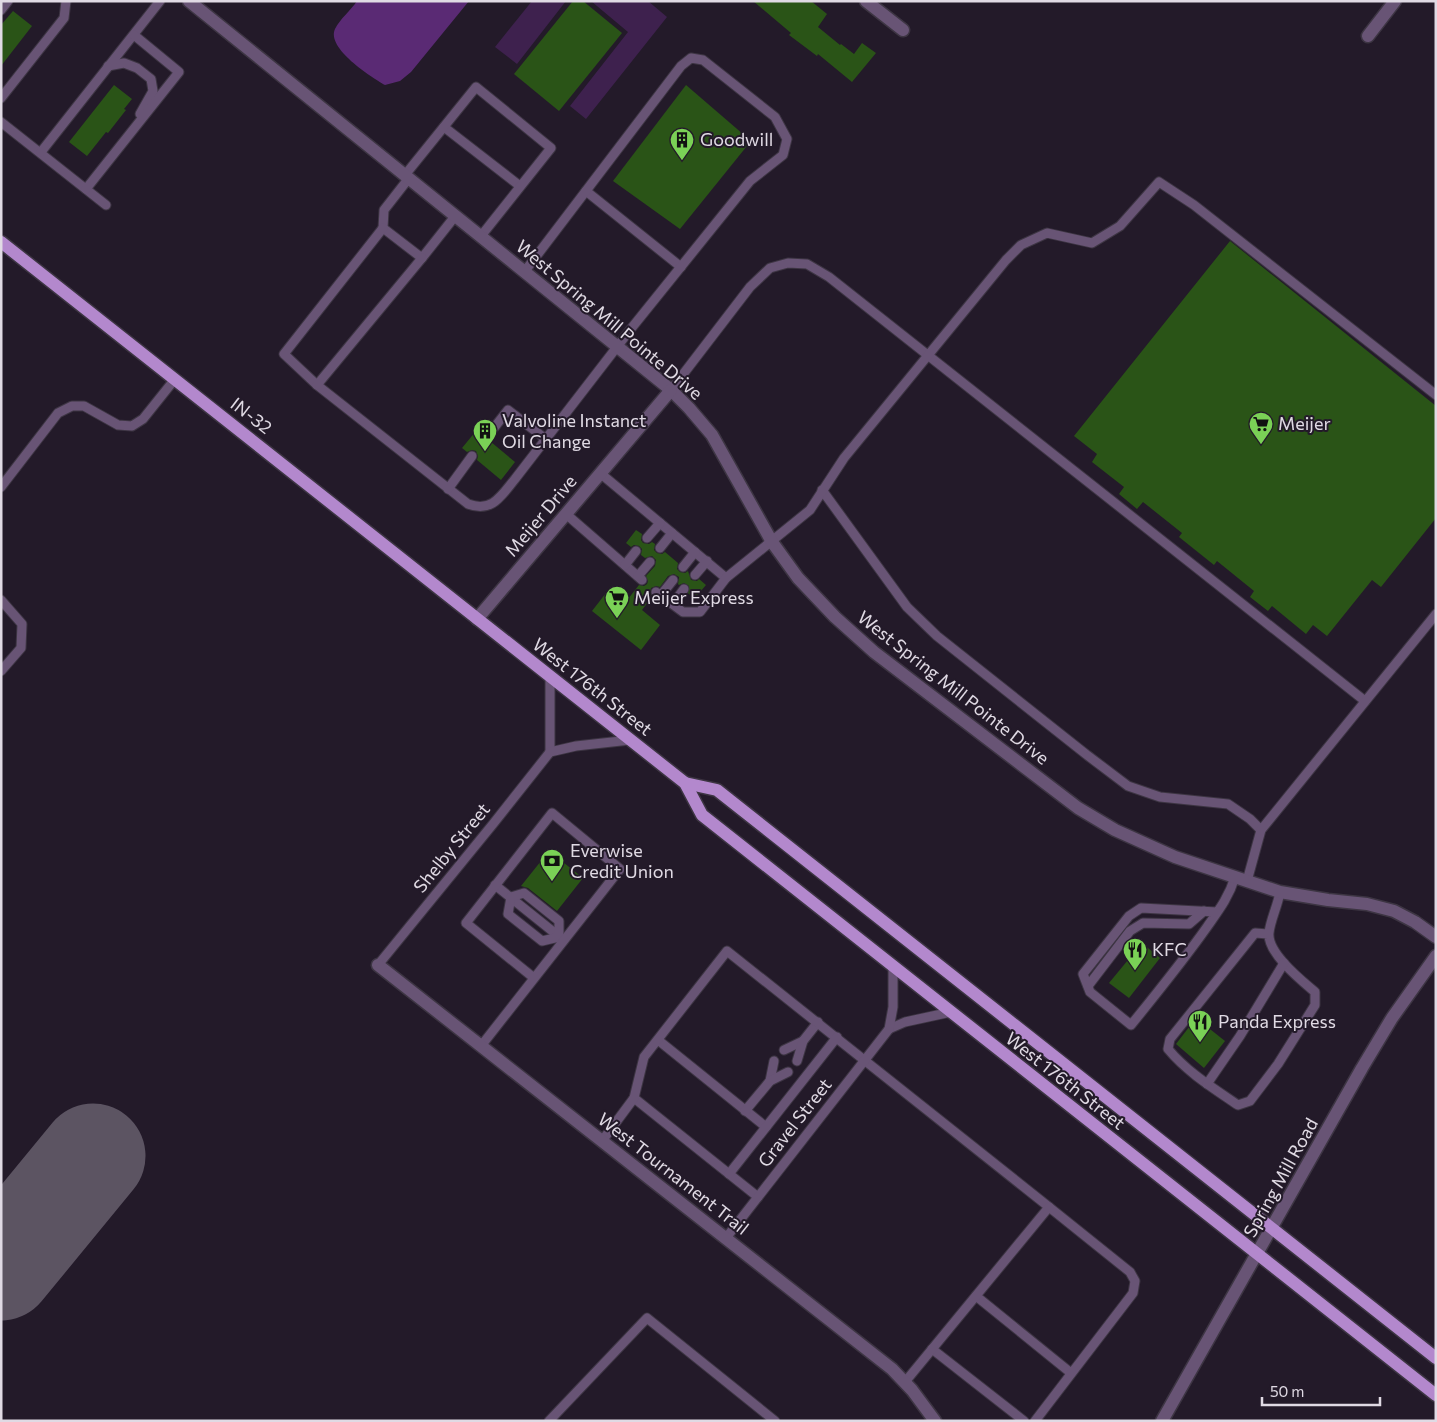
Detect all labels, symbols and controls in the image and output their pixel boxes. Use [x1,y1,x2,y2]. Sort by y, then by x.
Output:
building icon: Goodwill [669,127,695,161]
place label: Goodwill [700,128,773,150]
street label: West Spring Mill Pointe Drive [512,235,707,404]
street label: IN-32 [227,392,277,438]
place label: Valvoline Instanct Oil Change [502,409,646,452]
supermarket icon: Meijer [1248,411,1274,445]
place label: Meijer [1278,412,1331,434]
building icon: Valvoline Instanct Oil Change [472,418,498,452]
street label: Meijer Drive [500,470,581,561]
supermarket icon: Meijer Express [604,585,630,619]
place label: Meijer Express [634,586,754,608]
street label: West Spring Mill Pointe Drive [853,606,1054,769]
street label: West 176th Street [528,633,657,740]
street label: Shelby Street [408,798,494,897]
place label: Everwise Credit Union [570,839,674,882]
bank icon: Everwise Credit Union [539,848,565,882]
restaurant icon: KFC [1122,937,1148,971]
place label: KFC [1152,938,1187,960]
restaurant icon: Panda Express [1187,1009,1213,1043]
place label: Panda Express [1218,1010,1336,1032]
street label: West 176th Street [1001,1027,1130,1134]
street label: Gravel Street [753,1074,836,1171]
street label: West Tournament Trail [594,1107,753,1239]
street label: Spring Mill Road [1238,1114,1322,1241]
scale bar [1262,1374,1380,1406]
text: 50 m [1270,1382,1304,1400]

